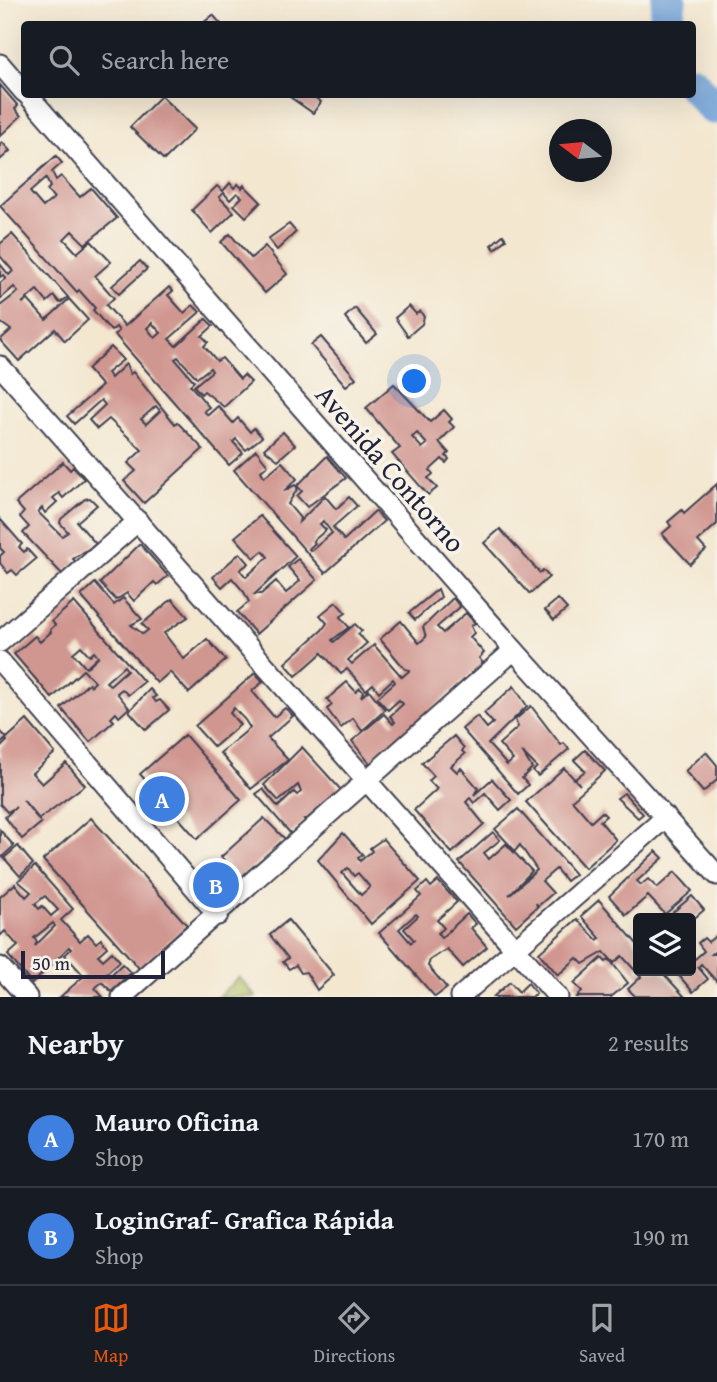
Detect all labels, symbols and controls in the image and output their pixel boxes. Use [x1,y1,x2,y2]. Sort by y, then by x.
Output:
search box [21,21,696,98]
text: Search here [101,40,229,79]
icon: search [45,41,83,79]
north arrow [549,119,612,182]
your location [397,364,431,398]
street label: Avenida Contorno [306,375,476,561]
pin: A [139,773,185,825]
pin: B [193,859,239,911]
map controls [633,913,696,976]
button: layers [633,913,696,976]
scale bar [21,948,164,980]
text: 50 m [32,949,70,977]
text: Nearby [28,1021,124,1065]
text: 2 results [608,1026,689,1059]
text: Mauro Oficina [95,1102,259,1141]
text: A [44,1122,58,1155]
text: 170 m [632,1122,689,1155]
text: Shop [95,1141,143,1174]
text: LoginGraf- Grafica Rápida [95,1200,394,1239]
text: B [44,1220,58,1253]
text: 190 m [632,1220,689,1253]
text: Shop [95,1239,143,1272]
tab: Map [92,1299,130,1369]
tab: Directions [314,1299,395,1369]
tab: Saved [579,1299,625,1369]

